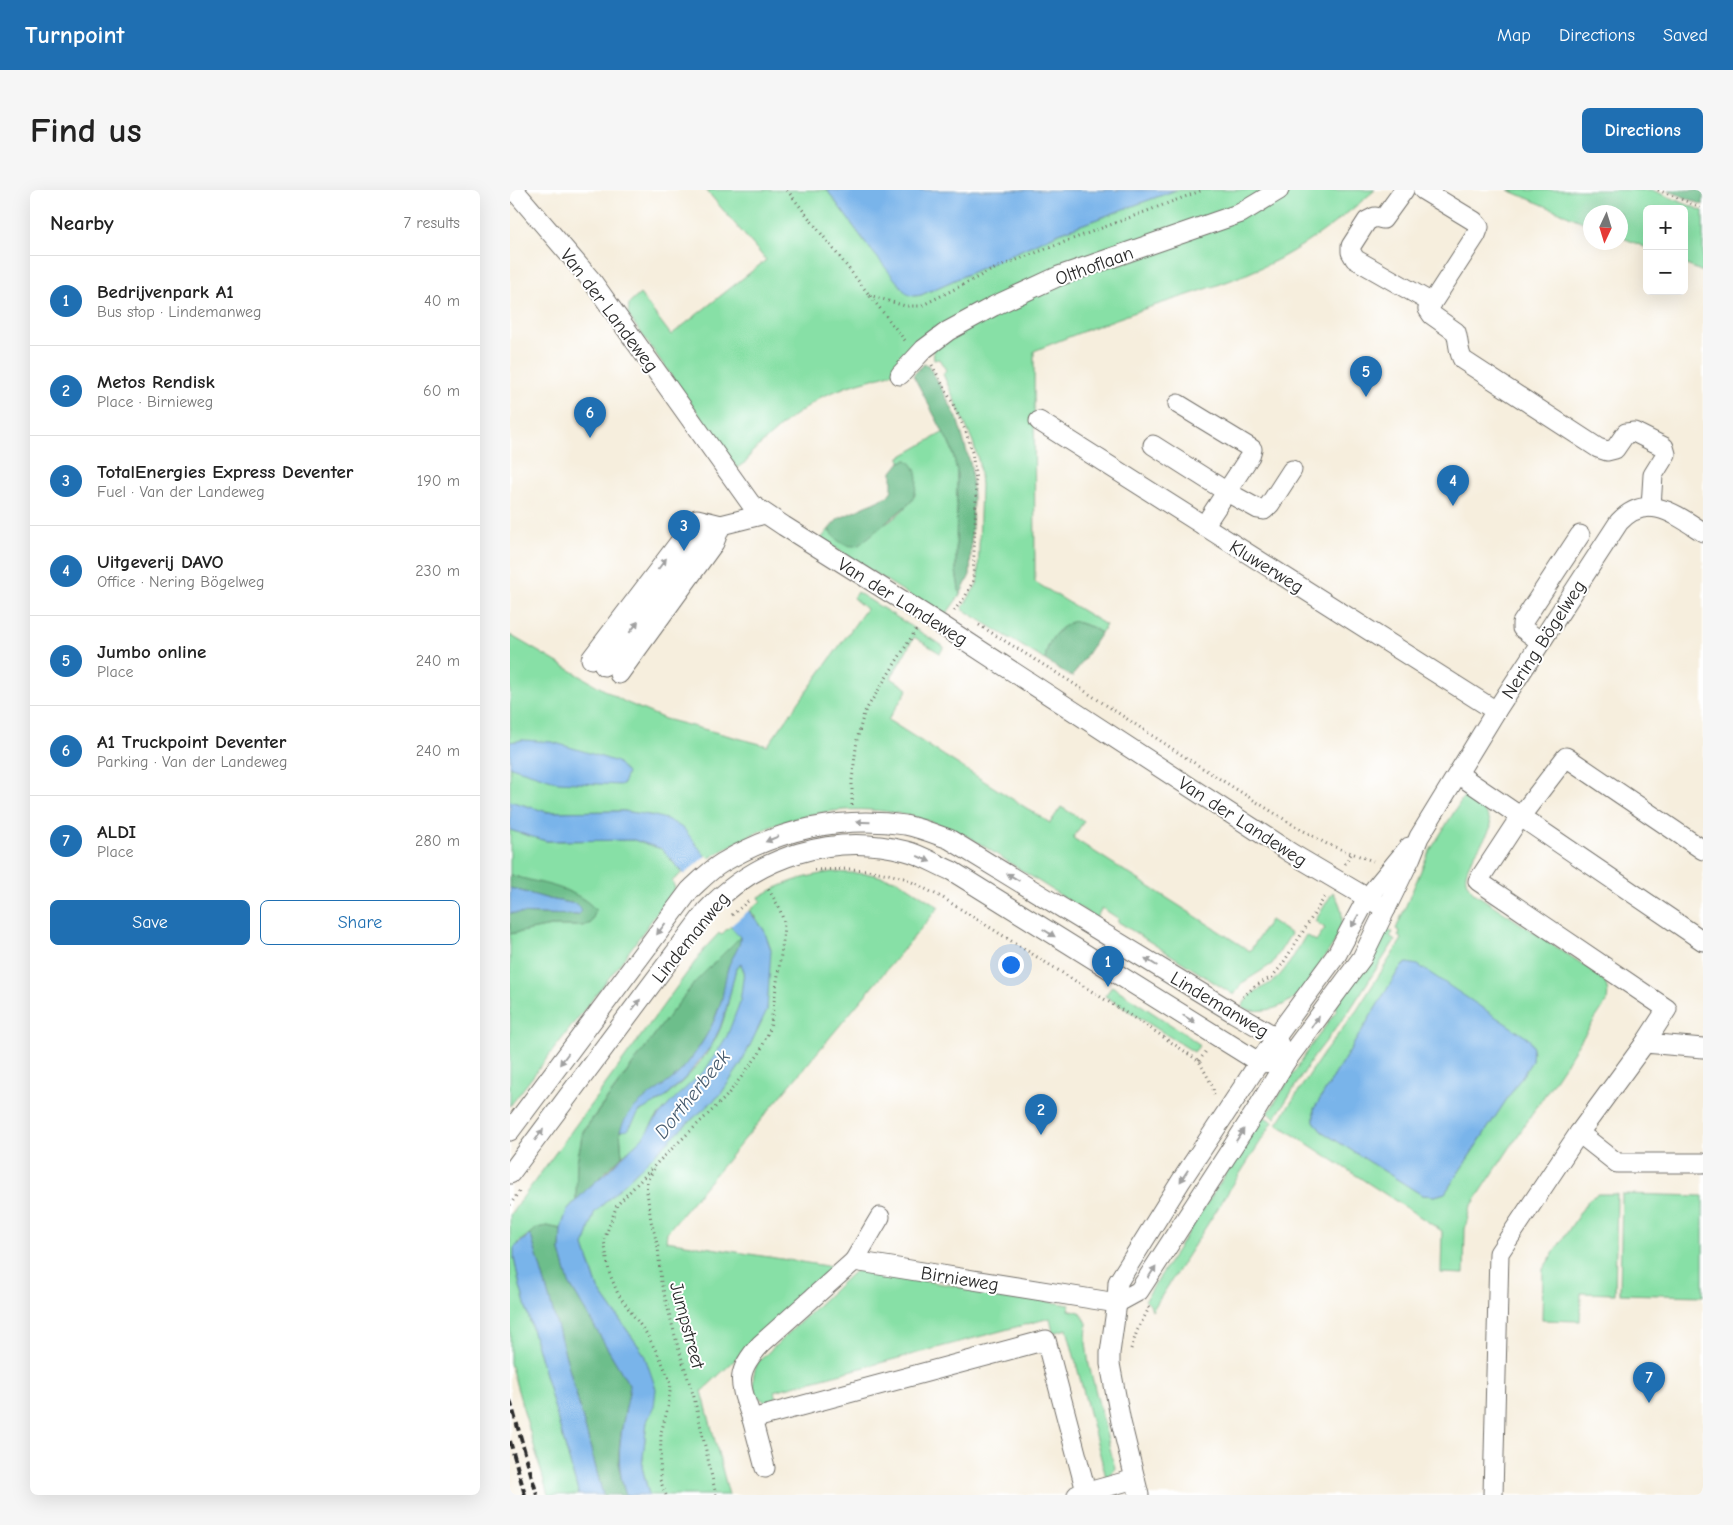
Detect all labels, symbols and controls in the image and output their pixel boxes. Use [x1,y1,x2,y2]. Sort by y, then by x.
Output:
text: Turnpoint [25,21,124,49]
text: Map [1497,25,1531,46]
text: Directions [1559,25,1635,46]
text: Saved [1663,25,1708,46]
button: Directions [1582,108,1703,153]
text: Find us [30,110,142,151]
north arrow [1583,205,1628,250]
map controls [1643,205,1688,295]
button: + [1643,205,1688,250]
text: Nearby [50,211,114,235]
text: 7 results [403,214,460,232]
street label: Olthoflaan [1052,242,1136,290]
street label: Van der Landeweg [556,245,663,377]
button: − [1643,250,1688,295]
text: Bedrijvenpark A1 [97,281,234,303]
text: 1 [63,292,69,310]
text: 40 m [424,292,460,310]
text: Bus stop · Lindemanweg [97,303,261,321]
pin: 5 [1350,356,1382,397]
text: Metos Rendisk [97,371,215,393]
text: 2 [62,382,70,400]
text: 60 m [423,382,460,400]
text: Place · Birnieweg [97,393,213,411]
pin: 6 [574,397,606,438]
text: TotalEnergies Express Deventer [97,461,353,483]
pin: 4 [1437,465,1469,506]
text: 3 [62,472,70,490]
text: 190 m [417,472,460,490]
text: Fuel · Van der Landeweg [97,483,265,501]
pin: 3 [668,510,700,551]
street label: Kluwerweg [1225,535,1308,598]
text: Uitgeverij DAVO [97,551,224,573]
street label: Van der Landeweg [833,553,971,651]
one-way arrow [657,558,668,571]
text: 4 [62,562,70,580]
text: 230 m [415,562,460,580]
text: Office · Nering Bögelweg [97,573,264,591]
street label: Nering Bögelweg [1497,576,1590,703]
one-way arrow [628,621,639,634]
text: Jumbo online [97,641,206,663]
text: 5 [62,652,70,670]
text: 240 m [416,652,460,670]
text: Place [97,663,133,681]
text: A1 Truckpoint Deventer [97,731,286,753]
text: 6 [62,742,70,760]
text: 240 m [416,742,460,760]
text: Parking · Van der Landeweg [97,753,288,771]
street label: Van der Landeweg [1174,772,1311,872]
one-way arrow [855,818,871,826]
text: ALDI [97,821,136,843]
text: 7 [62,832,70,850]
text: 280 m [415,832,460,850]
one-way arrow [765,835,779,843]
text: Place [97,843,133,861]
one-way arrow [917,855,931,863]
one-way arrow [1006,873,1019,882]
street label: Lindemanweg [647,888,734,988]
button: Save [50,900,250,945]
button: Share [260,900,460,945]
one-way arrow [1351,914,1359,929]
one-way arrow [655,922,666,935]
one-way arrow [1043,928,1056,937]
pin: 1 [1092,946,1124,987]
your location [998,952,1024,978]
one-way arrow [1145,958,1158,967]
street label: Lindemanweg [1166,967,1273,1043]
one-way arrow [631,999,642,1012]
one-way arrow [1182,1015,1196,1024]
one-way arrow [1309,1016,1320,1029]
water label: Dortherbeek [650,1045,735,1143]
one-way arrow [558,1052,569,1065]
pin: 2 [1025,1094,1057,1135]
one-way arrow [534,1128,544,1142]
one-way arrow [1235,1129,1245,1142]
one-way arrow [1179,1170,1189,1183]
street label: Birnieweg [919,1262,1000,1296]
one-way arrow [1147,1265,1157,1278]
street label: Jumpstreet [665,1279,709,1372]
pin: 7 [1633,1362,1665,1403]

